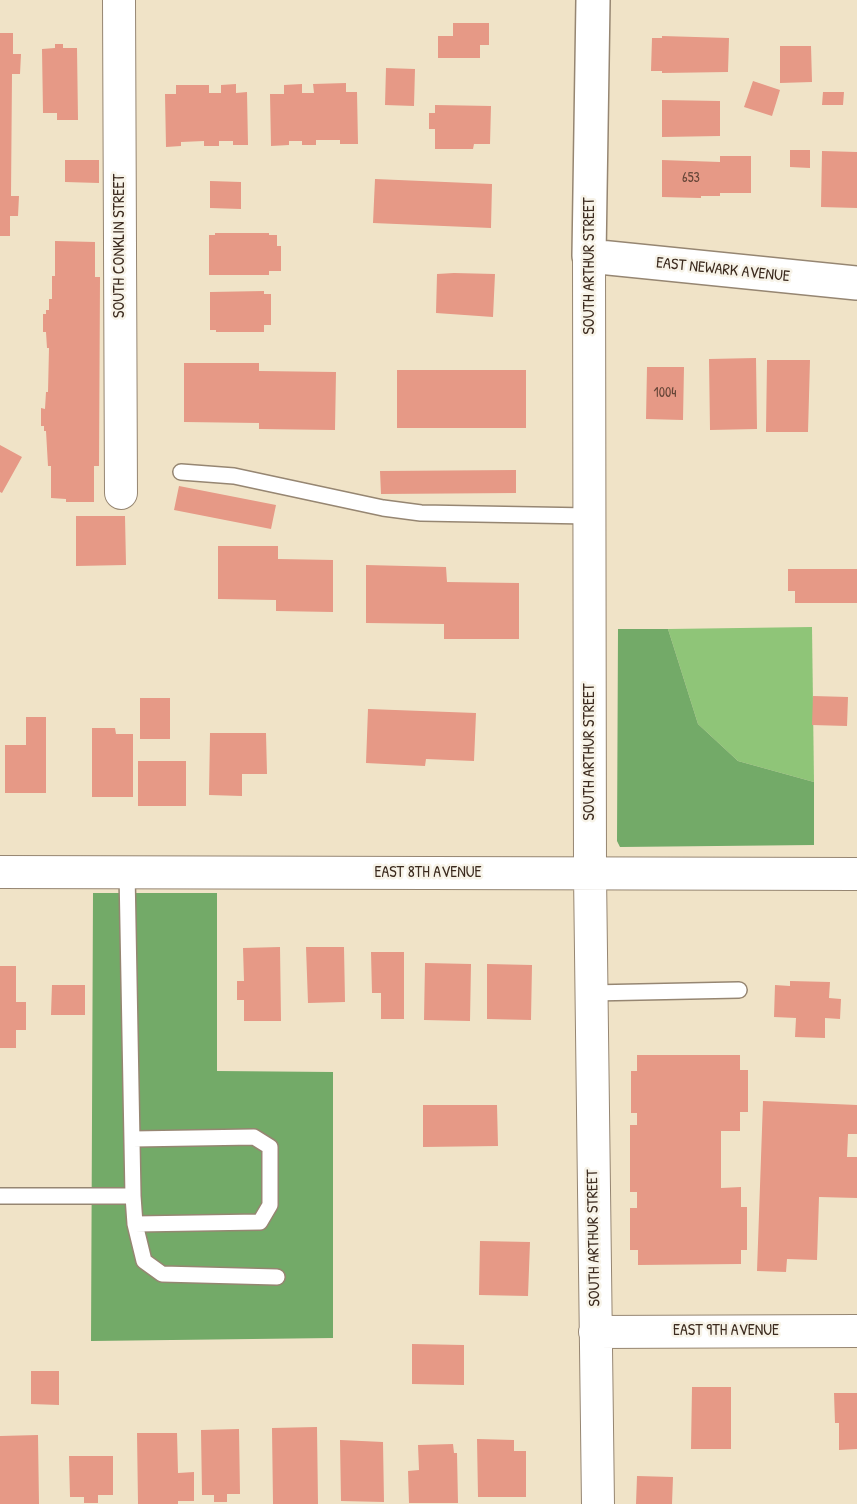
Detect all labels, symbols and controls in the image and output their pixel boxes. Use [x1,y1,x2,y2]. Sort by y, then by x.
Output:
house number: 653 [682,170,700,186]
street label: SOUTH CONKLIN STREET [110,174,130,318]
street label: SOUTH ARTHUR STREET [580,197,600,335]
street label: EAST NEWARK AVENUE [655,253,791,287]
house number: 1004 [654,385,676,401]
street label: SOUTH ARTHUR STREET [580,683,600,821]
street label: EAST 8TH AVENUE [374,863,482,883]
street label: SOUTH ARTHUR STREET [583,1169,605,1307]
street label: EAST 9TH AVENUE [673,1321,779,1341]

